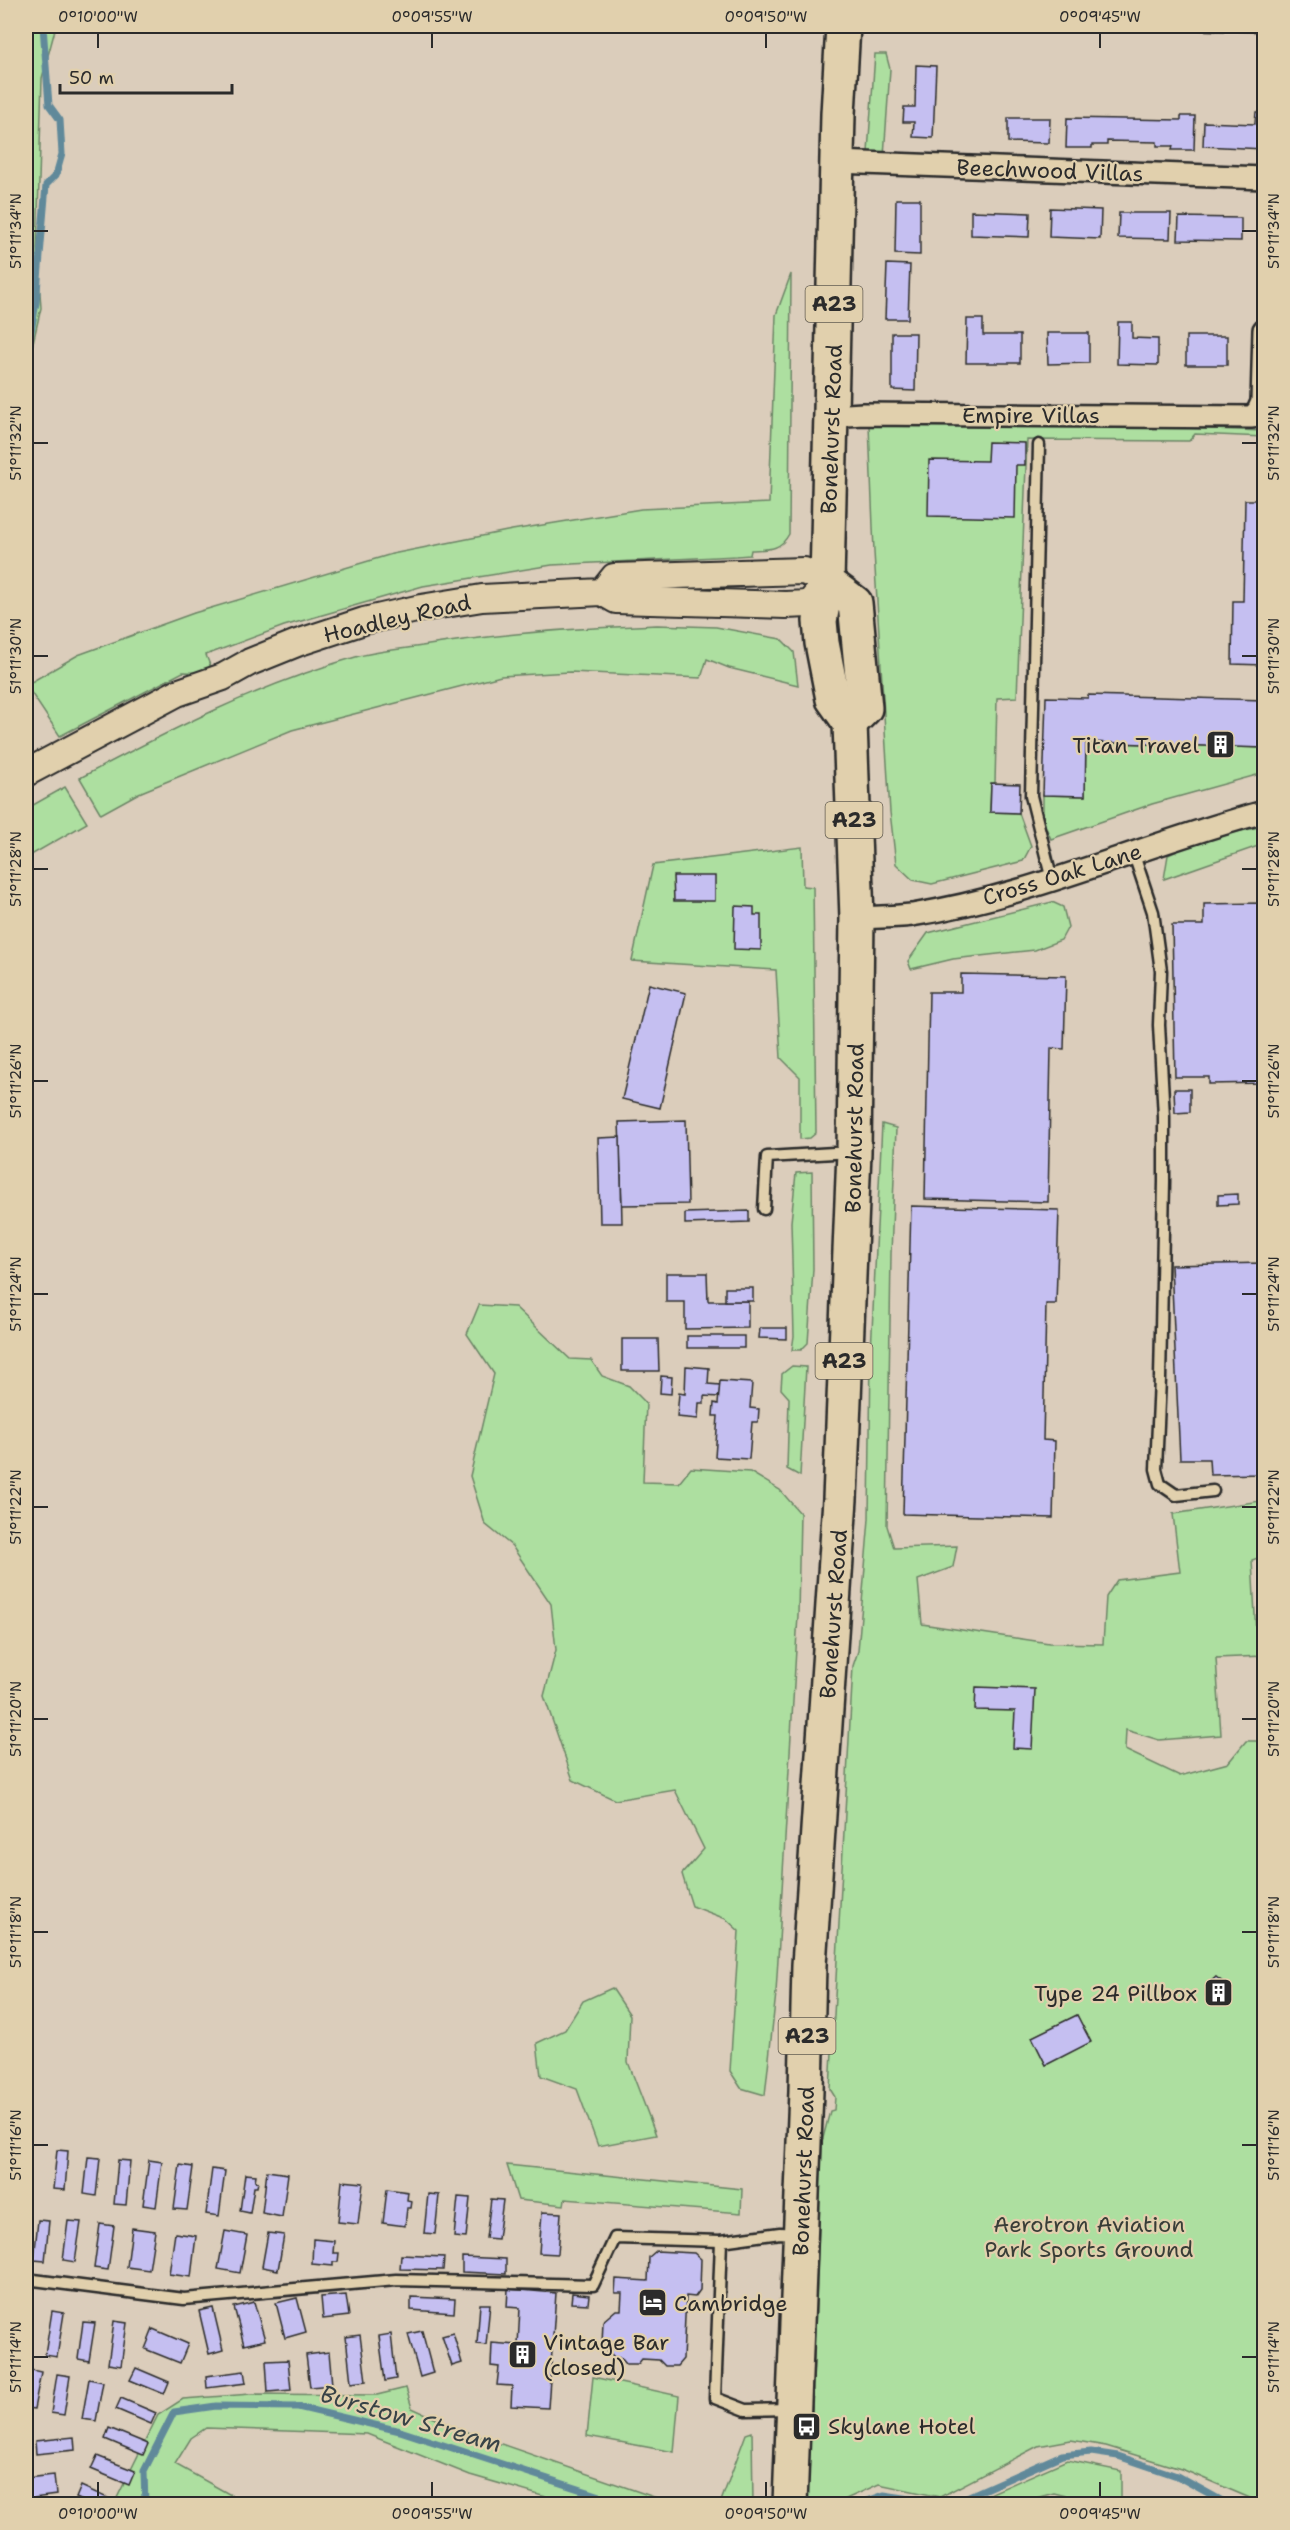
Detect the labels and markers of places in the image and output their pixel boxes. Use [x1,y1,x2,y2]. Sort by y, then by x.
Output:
building icon: Titan Travel [1204,729,1236,761]
place label: Titan Travel [1072,731,1199,760]
building icon: Type 24 Pillbox [1202,1977,1234,2009]
place label: Type 24 Pillbox [1034,1979,1197,2008]
hotel icon: Cambridge [637,2287,669,2319]
place label: Cambridge [674,2289,788,2318]
place label: Vintage Bar (closed) [543,2328,669,2382]
building icon: Vintage Bar (closed) [506,2339,538,2371]
bus stop icon: Skylane Hotel [791,2410,823,2442]
place label: Skylane Hotel [828,2412,976,2441]

